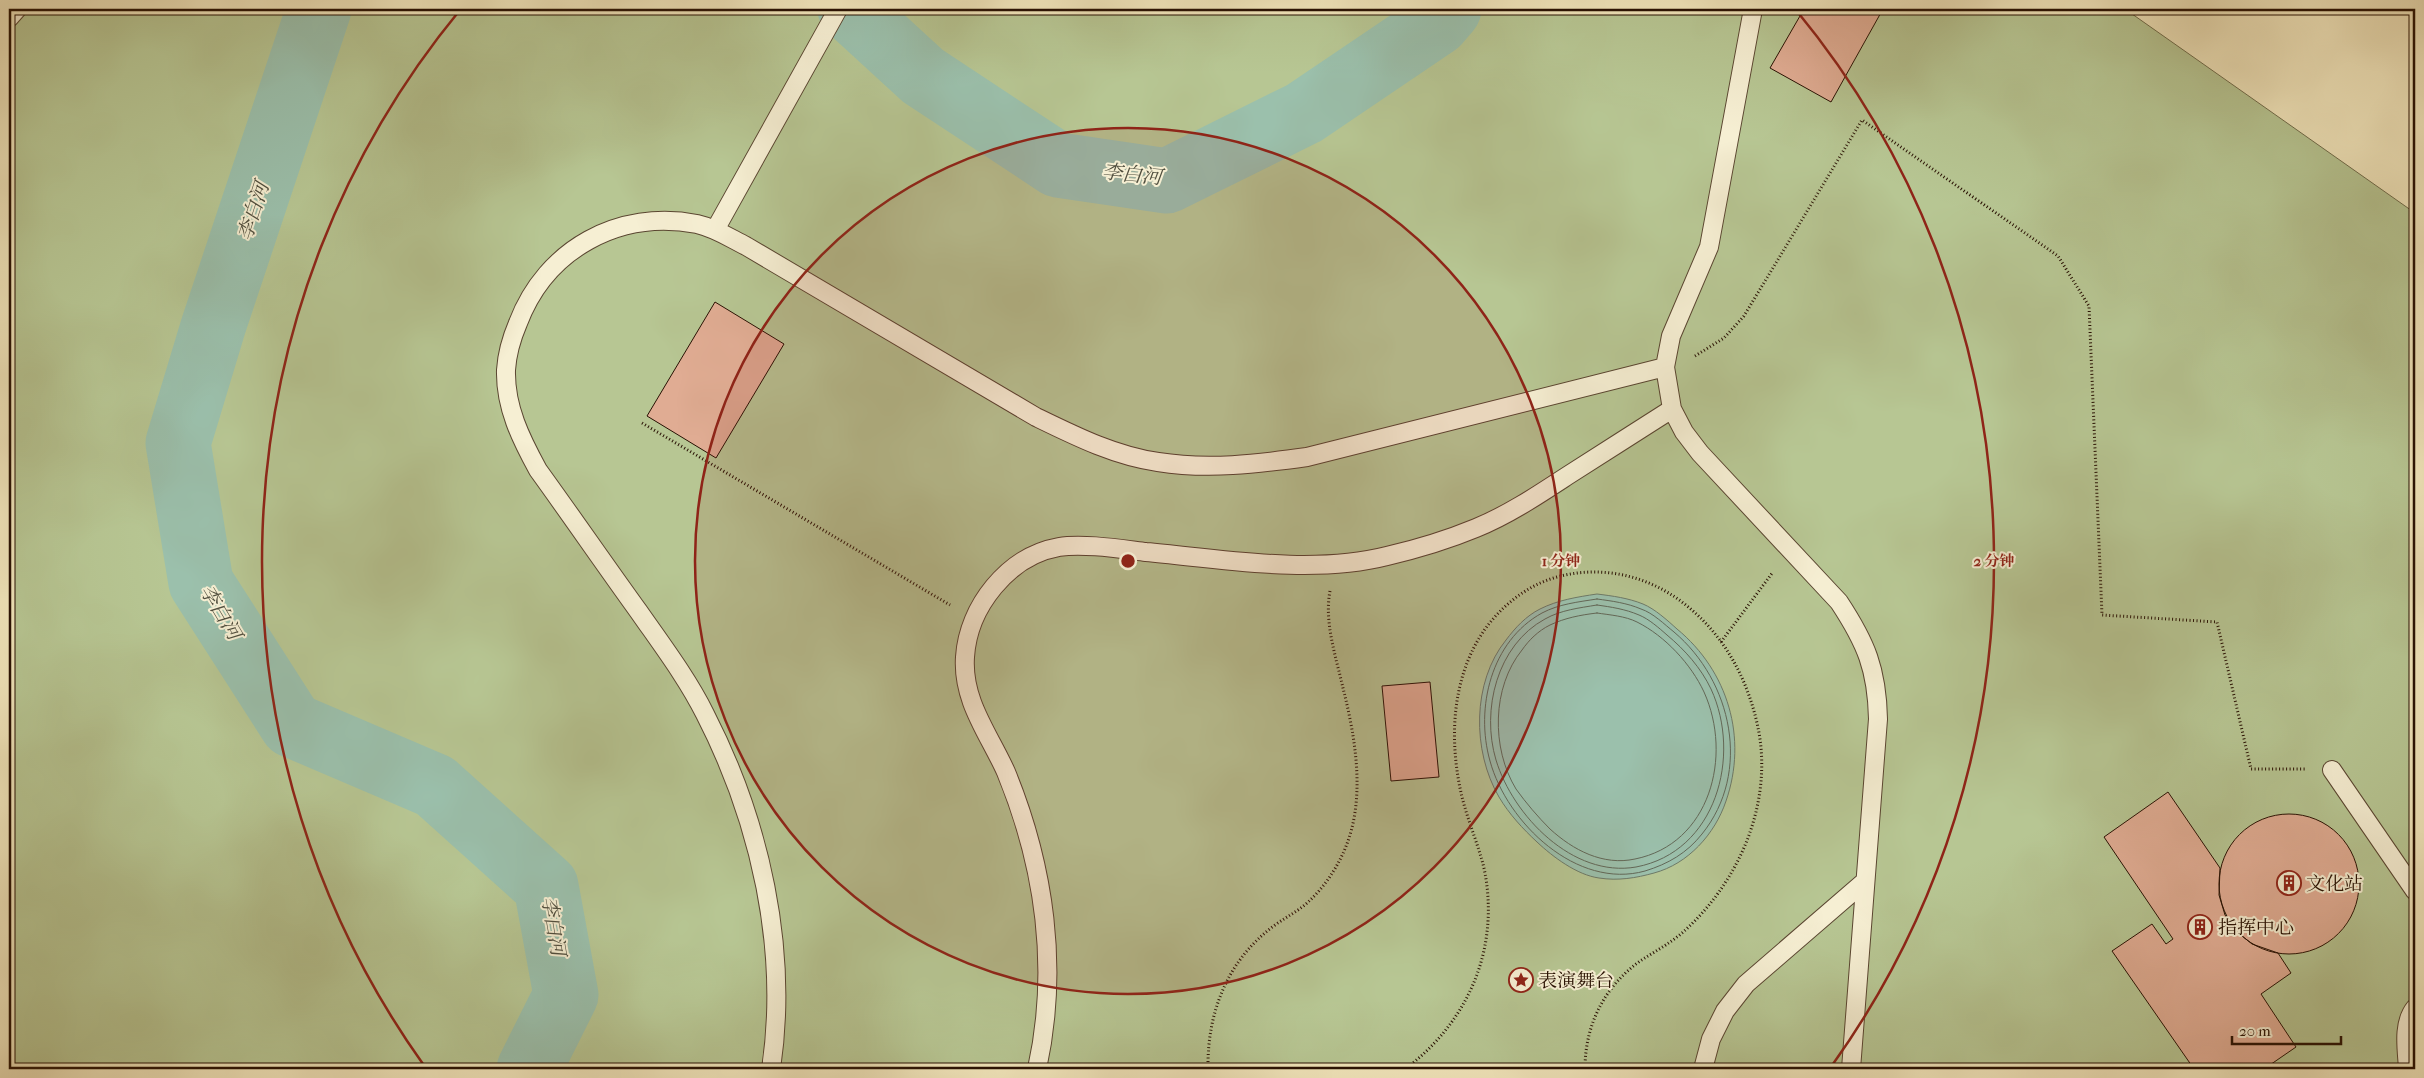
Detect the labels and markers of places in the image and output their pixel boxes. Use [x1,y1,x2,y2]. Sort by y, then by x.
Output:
centre of rings [1119,552,1137,570]
building icon: 文化站 [2276,870,2302,896]
place label: 文化站 [2306,873,2363,895]
building icon: 指挥中心 [2187,914,2213,940]
place label: 指挥中心 [2218,917,2294,939]
place icon: 表演舞台 [1508,967,1534,993]
place label: 表演舞台 [1538,970,1614,992]

